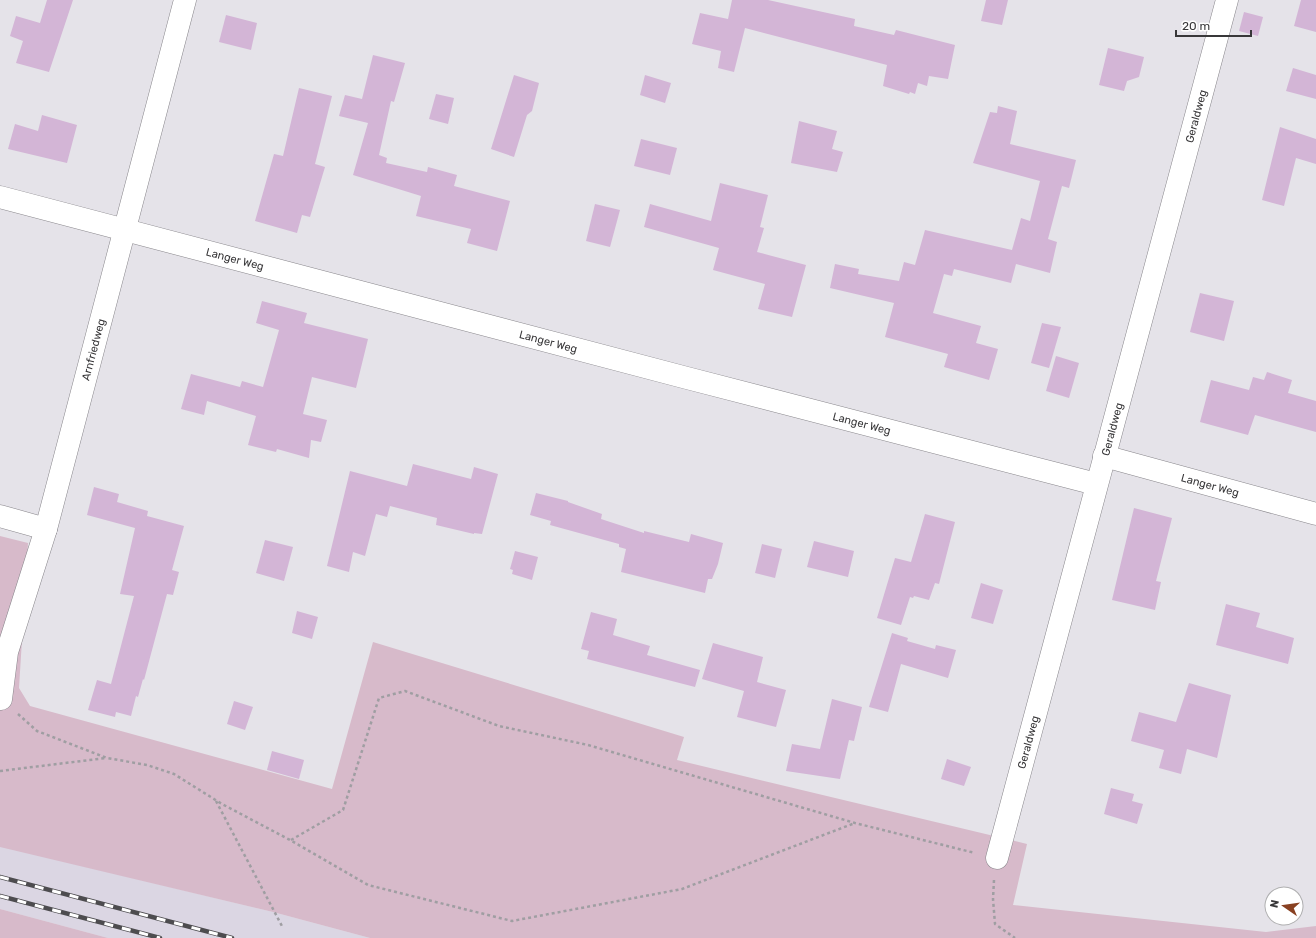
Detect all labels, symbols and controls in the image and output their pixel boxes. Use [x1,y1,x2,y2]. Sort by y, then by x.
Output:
scale bar [1176,12,1251,38]
text: 20 m [1182,19,1210,33]
street label: Geraldweg [1183,88,1210,144]
street label: Langer Weg [204,246,265,273]
street label: Arnfriedweg [79,317,108,382]
street label: Langer Weg [518,328,579,356]
street label: Geraldweg [1099,401,1126,457]
street label: Langer Weg [831,410,892,438]
street label: Langer Weg [1180,471,1240,500]
street label: Geraldweg [1015,714,1042,770]
north arrow [1264,886,1304,926]
text: N [1268,898,1282,909]

